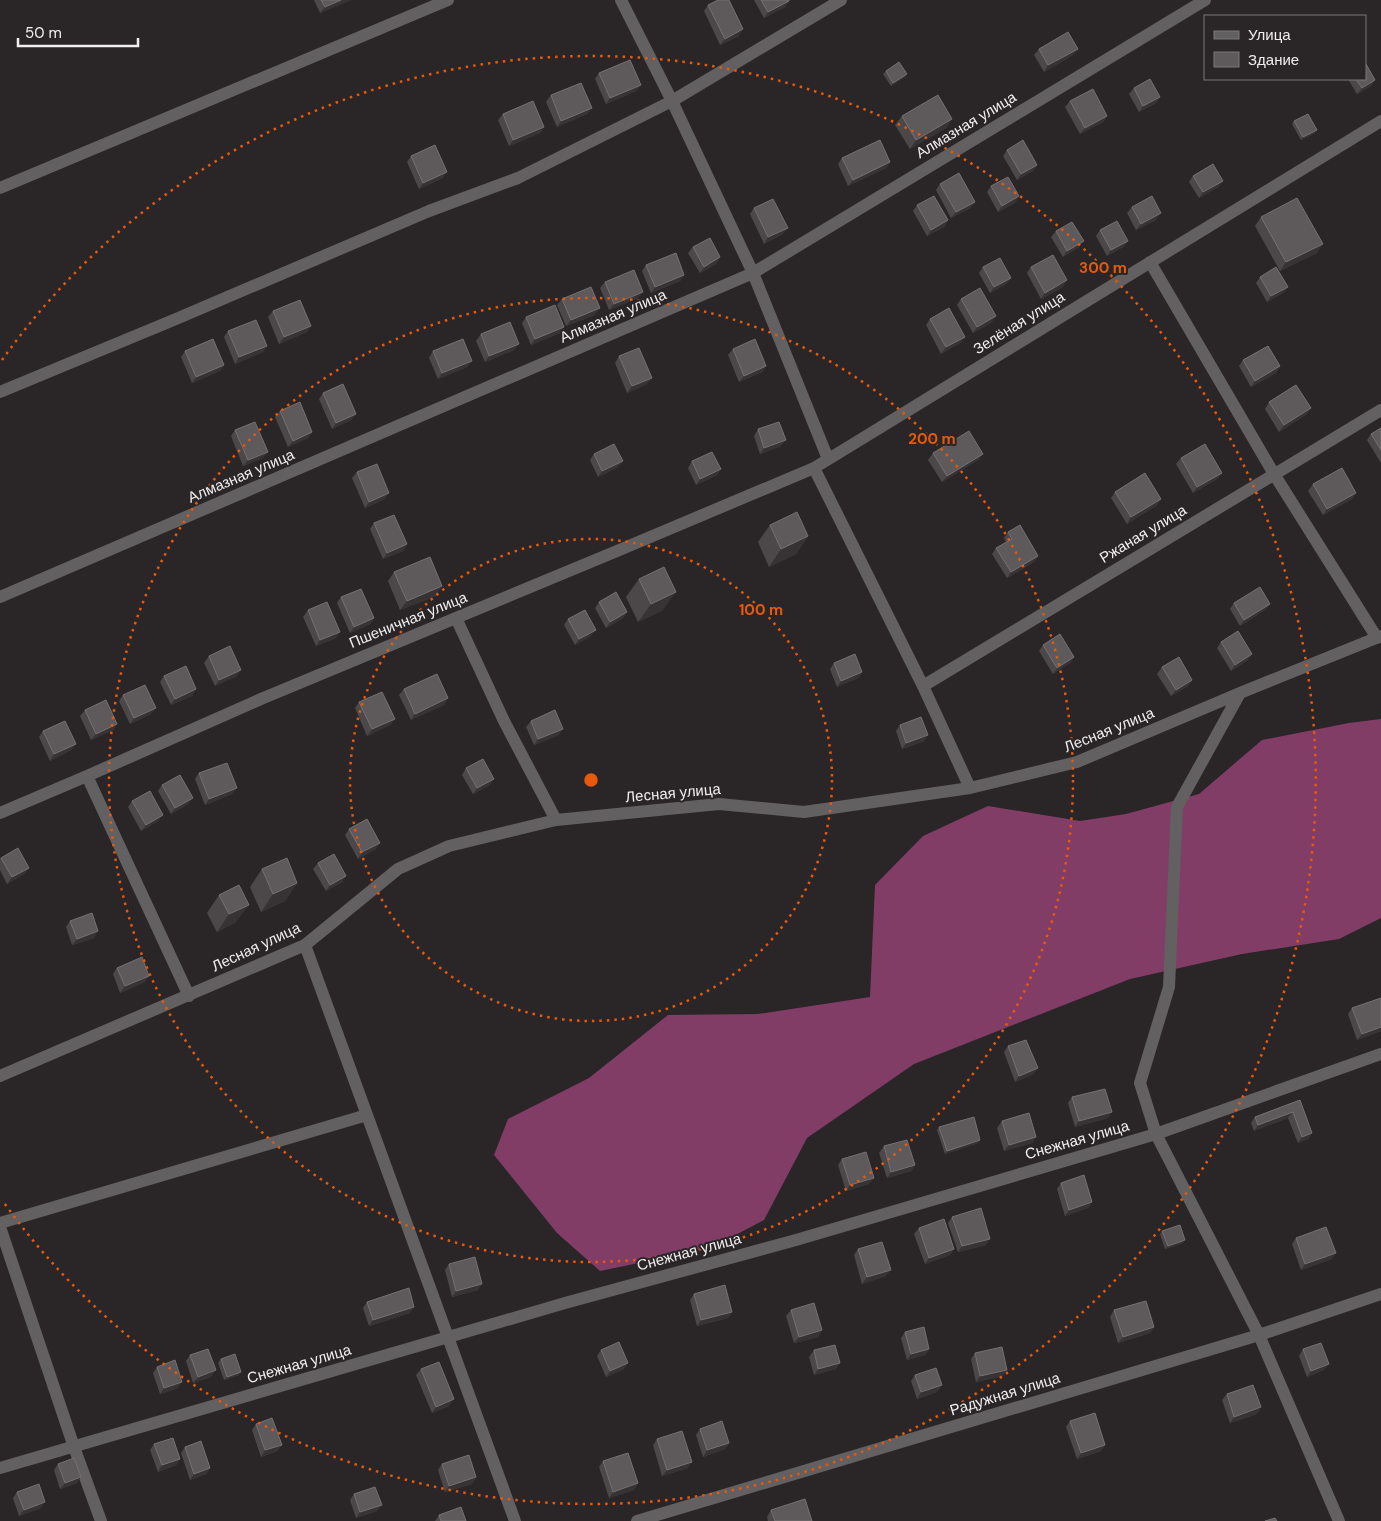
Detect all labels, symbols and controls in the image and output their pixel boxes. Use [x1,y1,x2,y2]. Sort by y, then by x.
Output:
scale bar [18,15,138,47]
legend [1204,15,1366,80]
text: 50 m [25,23,62,43]
text: Улица [1248,25,1291,45]
text: Здание [1248,50,1299,70]
street label: Алмазная улица [912,87,1021,163]
text: 300 m [1079,258,1127,278]
street label: Алмазная улица [557,284,670,347]
street label: Зелёная улица [970,287,1069,359]
text: 200 m [908,429,956,449]
street label: Алмазная улица [185,444,298,507]
street label: Ржаная улица [1096,500,1191,568]
street label: Пшеничная улица [346,587,471,653]
text: 100 m [739,600,783,620]
street label: Лесная улица [1061,703,1158,757]
centre of rings [582,771,600,789]
street label: Лесная улица [624,779,722,807]
street label: Лесная улица [208,917,304,976]
street label: Снежная улица [1023,1115,1132,1164]
street label: Снежная улица [635,1228,744,1276]
street label: Снежная улица [245,1339,354,1388]
street label: Радужная улица [947,1368,1063,1420]

